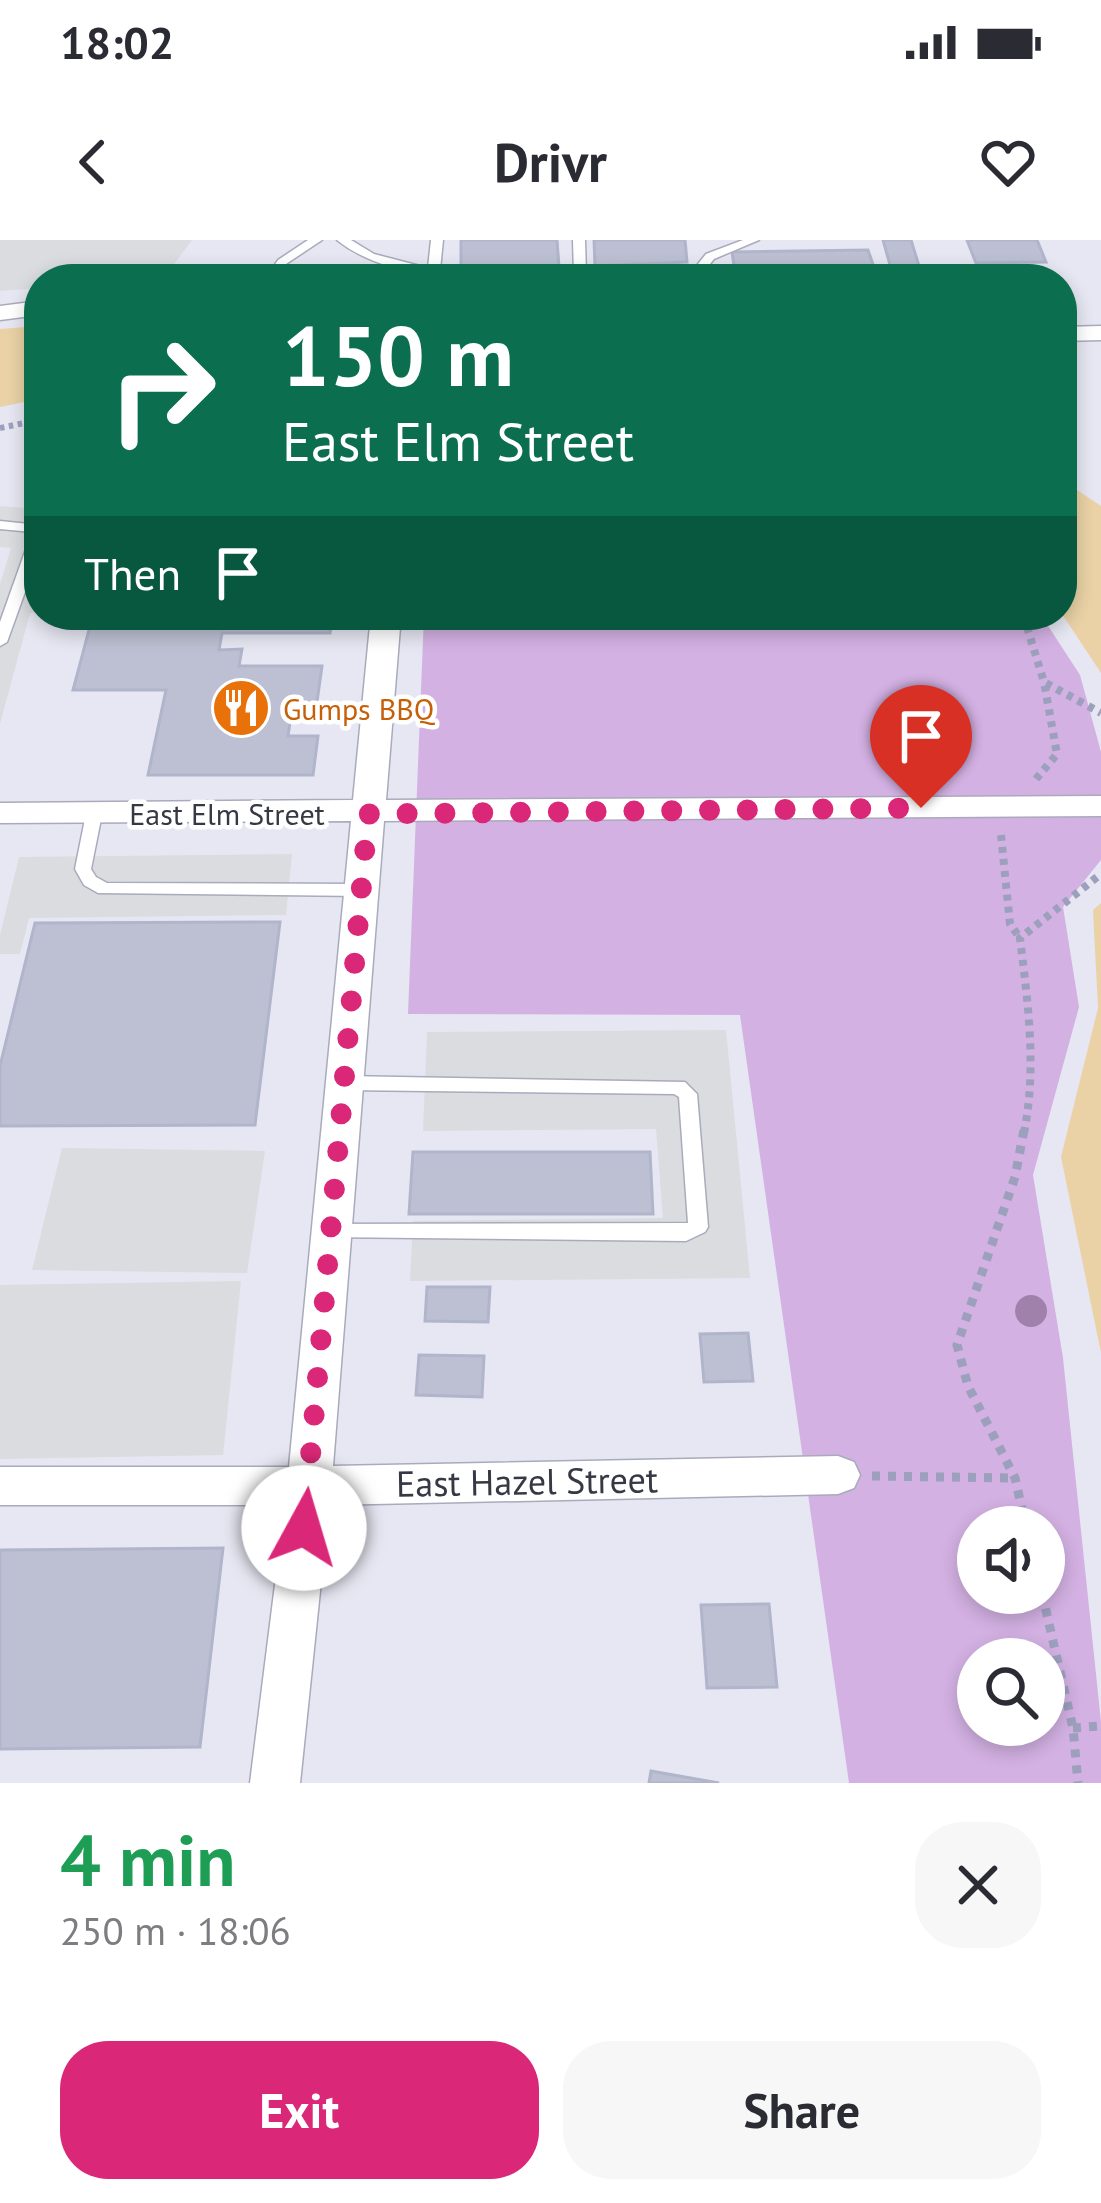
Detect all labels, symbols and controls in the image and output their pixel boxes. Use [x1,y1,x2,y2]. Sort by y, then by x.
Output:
text: 18:02 [60,13,174,71]
text: Drivr [494,127,607,197]
icon: back [60,129,126,195]
icon: heart [975,129,1041,195]
text: 150 m [282,300,514,409]
icon: right [84,312,240,468]
text: East Elm Street [282,406,634,476]
icon: arrive [205,540,271,606]
text: Then [84,544,181,602]
restaurant icon: Gumps BBQ [210,677,272,739]
pin [870,685,972,808]
place label: Gumps BBQ [283,689,436,728]
icon: arrive [888,703,954,769]
street label: East Elm Street [129,794,325,833]
street label: East Hazel Street [396,1455,658,1507]
position arrow [241,1465,367,1591]
map controls [957,1506,1065,1746]
button: sound [957,1506,1065,1614]
button: search [957,1638,1065,1746]
text: 4 min [60,1813,236,1906]
button: close [915,1822,1041,1948]
text: 250 m · 18:06 [60,1905,291,1956]
button: Exit [60,2041,539,2179]
button: Share [563,2041,1041,2179]

